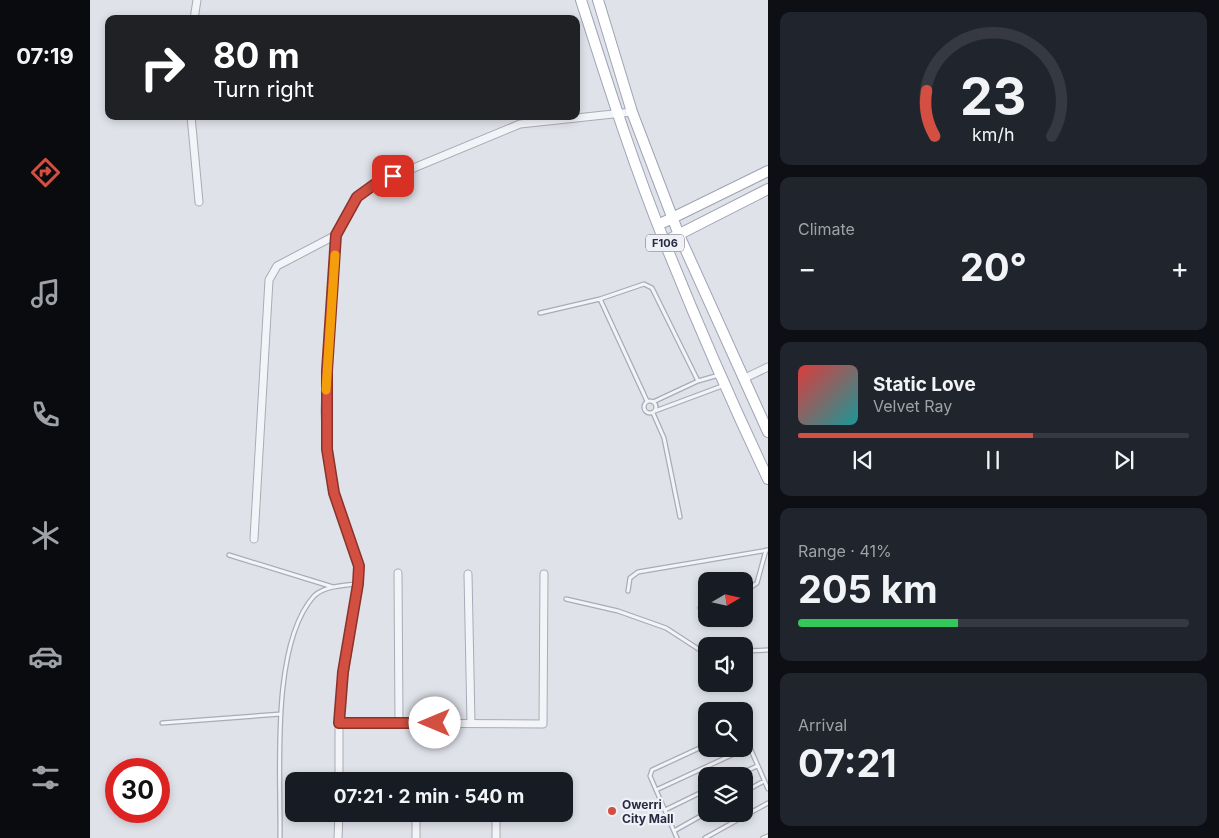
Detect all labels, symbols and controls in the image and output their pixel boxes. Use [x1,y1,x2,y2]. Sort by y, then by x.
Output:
text: 80 m [213,34,300,76]
icon: right [130,35,195,100]
text: 07:19 [16,43,74,69]
text: 23 [960,65,1027,128]
text: Turn right [213,76,314,102]
text: km/h [972,124,1015,145]
icon: directions [28,155,63,190]
pin [372,155,414,197]
icon: arrive [379,162,407,190]
text: Climate [798,219,855,239]
road number: F106 [646,234,684,252]
text: 20° [960,244,1027,290]
text: − [798,251,817,285]
text: + [1170,251,1189,285]
icon: music [28,276,63,311]
text: Static Love [873,373,976,396]
text: Velvet Ray [873,396,952,416]
icon: phone [28,397,63,432]
icon: previous [849,446,877,474]
icon: pause [979,446,1007,474]
icon: next [1110,446,1138,474]
icon: climate [28,518,63,553]
text: Range · 41% [798,541,892,561]
text: 205 km [798,566,938,612]
north arrow [698,572,752,628]
map controls [698,572,753,822]
button: sound [698,637,753,692]
icon: car [28,639,63,674]
position arrow [408,696,460,748]
button: search [698,702,753,757]
text: Arrival [798,715,847,735]
text: 07:21 [798,740,897,786]
speed limit sign: 30 [105,758,170,823]
icon: filters [28,760,63,795]
button: layers [698,767,753,822]
text: 07:21 · 2 min · 540 m [334,785,524,808]
place label: Owerri City Mall [622,797,674,826]
marker: Owerri City Mall [606,805,618,817]

